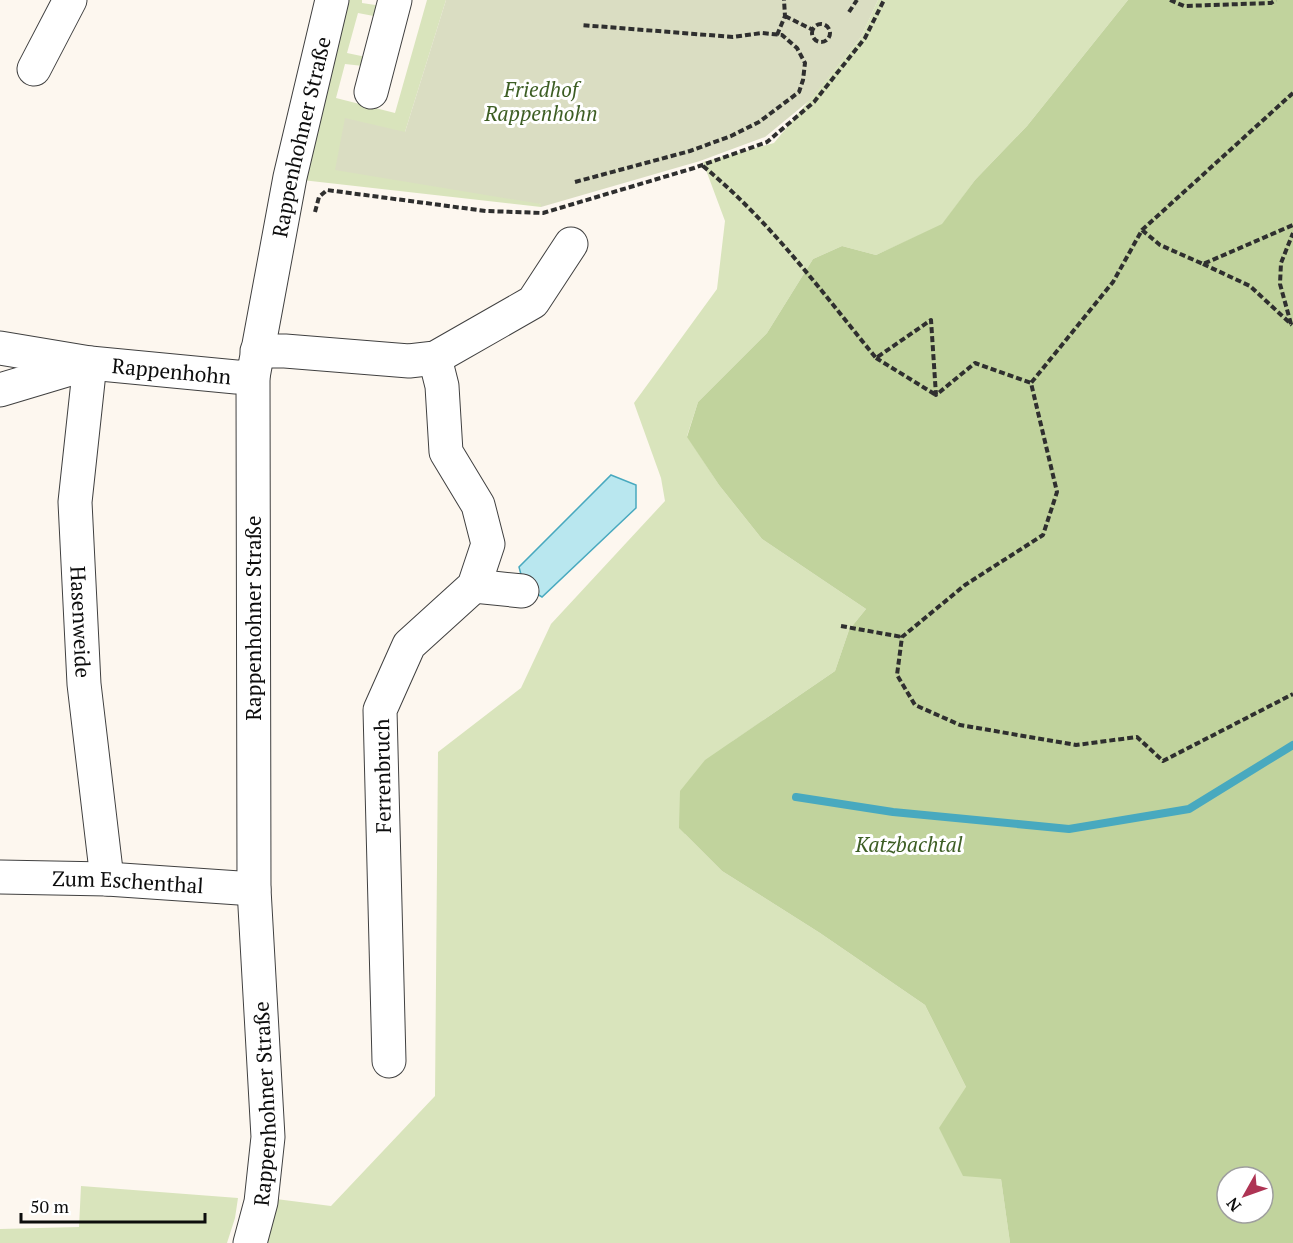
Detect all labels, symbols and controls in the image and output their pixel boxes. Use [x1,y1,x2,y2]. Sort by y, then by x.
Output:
street label: Rappenhohner Straße [265,34,337,240]
park label: Friedhof Rappenhohn [483,75,598,127]
street label: Rappenhohn [111,351,233,391]
street label: Rappenhohner Straße [239,516,267,720]
street label: Hasenweide [64,565,98,679]
street label: Ferrenbruch [367,718,397,834]
park label: Katzbachtal [854,830,963,858]
street label: Zum Eschenthal [52,864,205,900]
street label: Rappenhohner Straße [246,1001,282,1207]
north arrow [1215,1165,1275,1225]
scale bar [21,1186,206,1224]
text: N [1221,1193,1246,1216]
text: 50 m [30,1194,70,1218]

